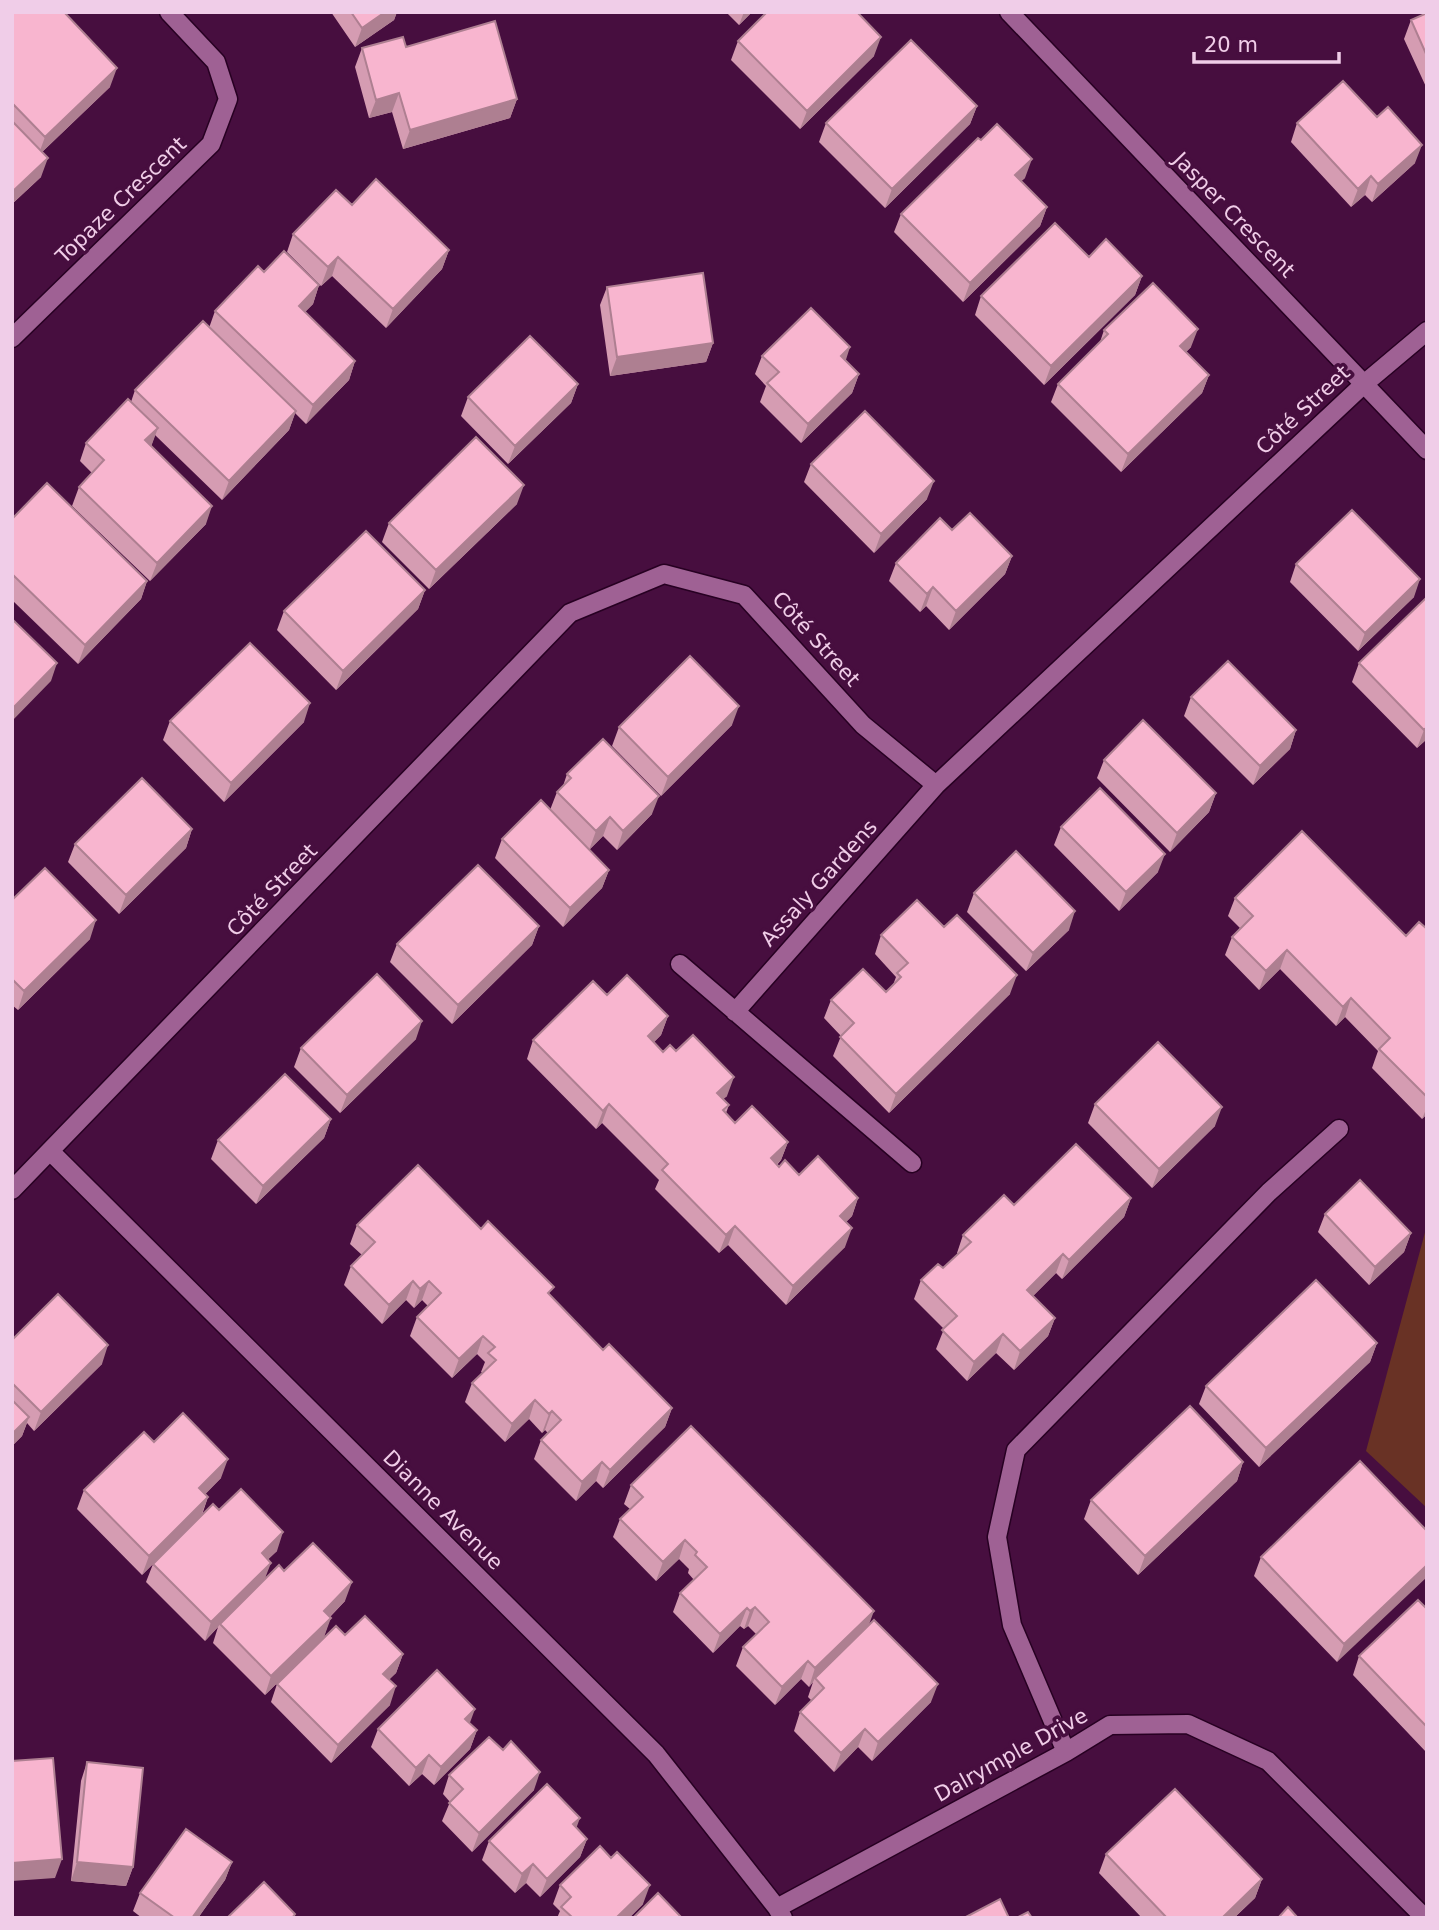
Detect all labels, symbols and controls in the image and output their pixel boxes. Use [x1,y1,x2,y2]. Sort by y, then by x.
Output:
scale bar [1194,21,1339,65]
text: 20 m [1204,33,1258,57]
street label: Topaze Crescent [50,132,191,269]
street label: Jasper Crescent [1167,146,1300,282]
street label: Côté Street [1251,361,1355,459]
street label: Côté Street [767,587,865,691]
street label: Assaly Gardens [756,815,882,951]
street label: Côté Street [222,839,322,941]
street label: Dianne Avenue [378,1445,508,1575]
street label: Dalrymple Drive [930,1703,1092,1807]

